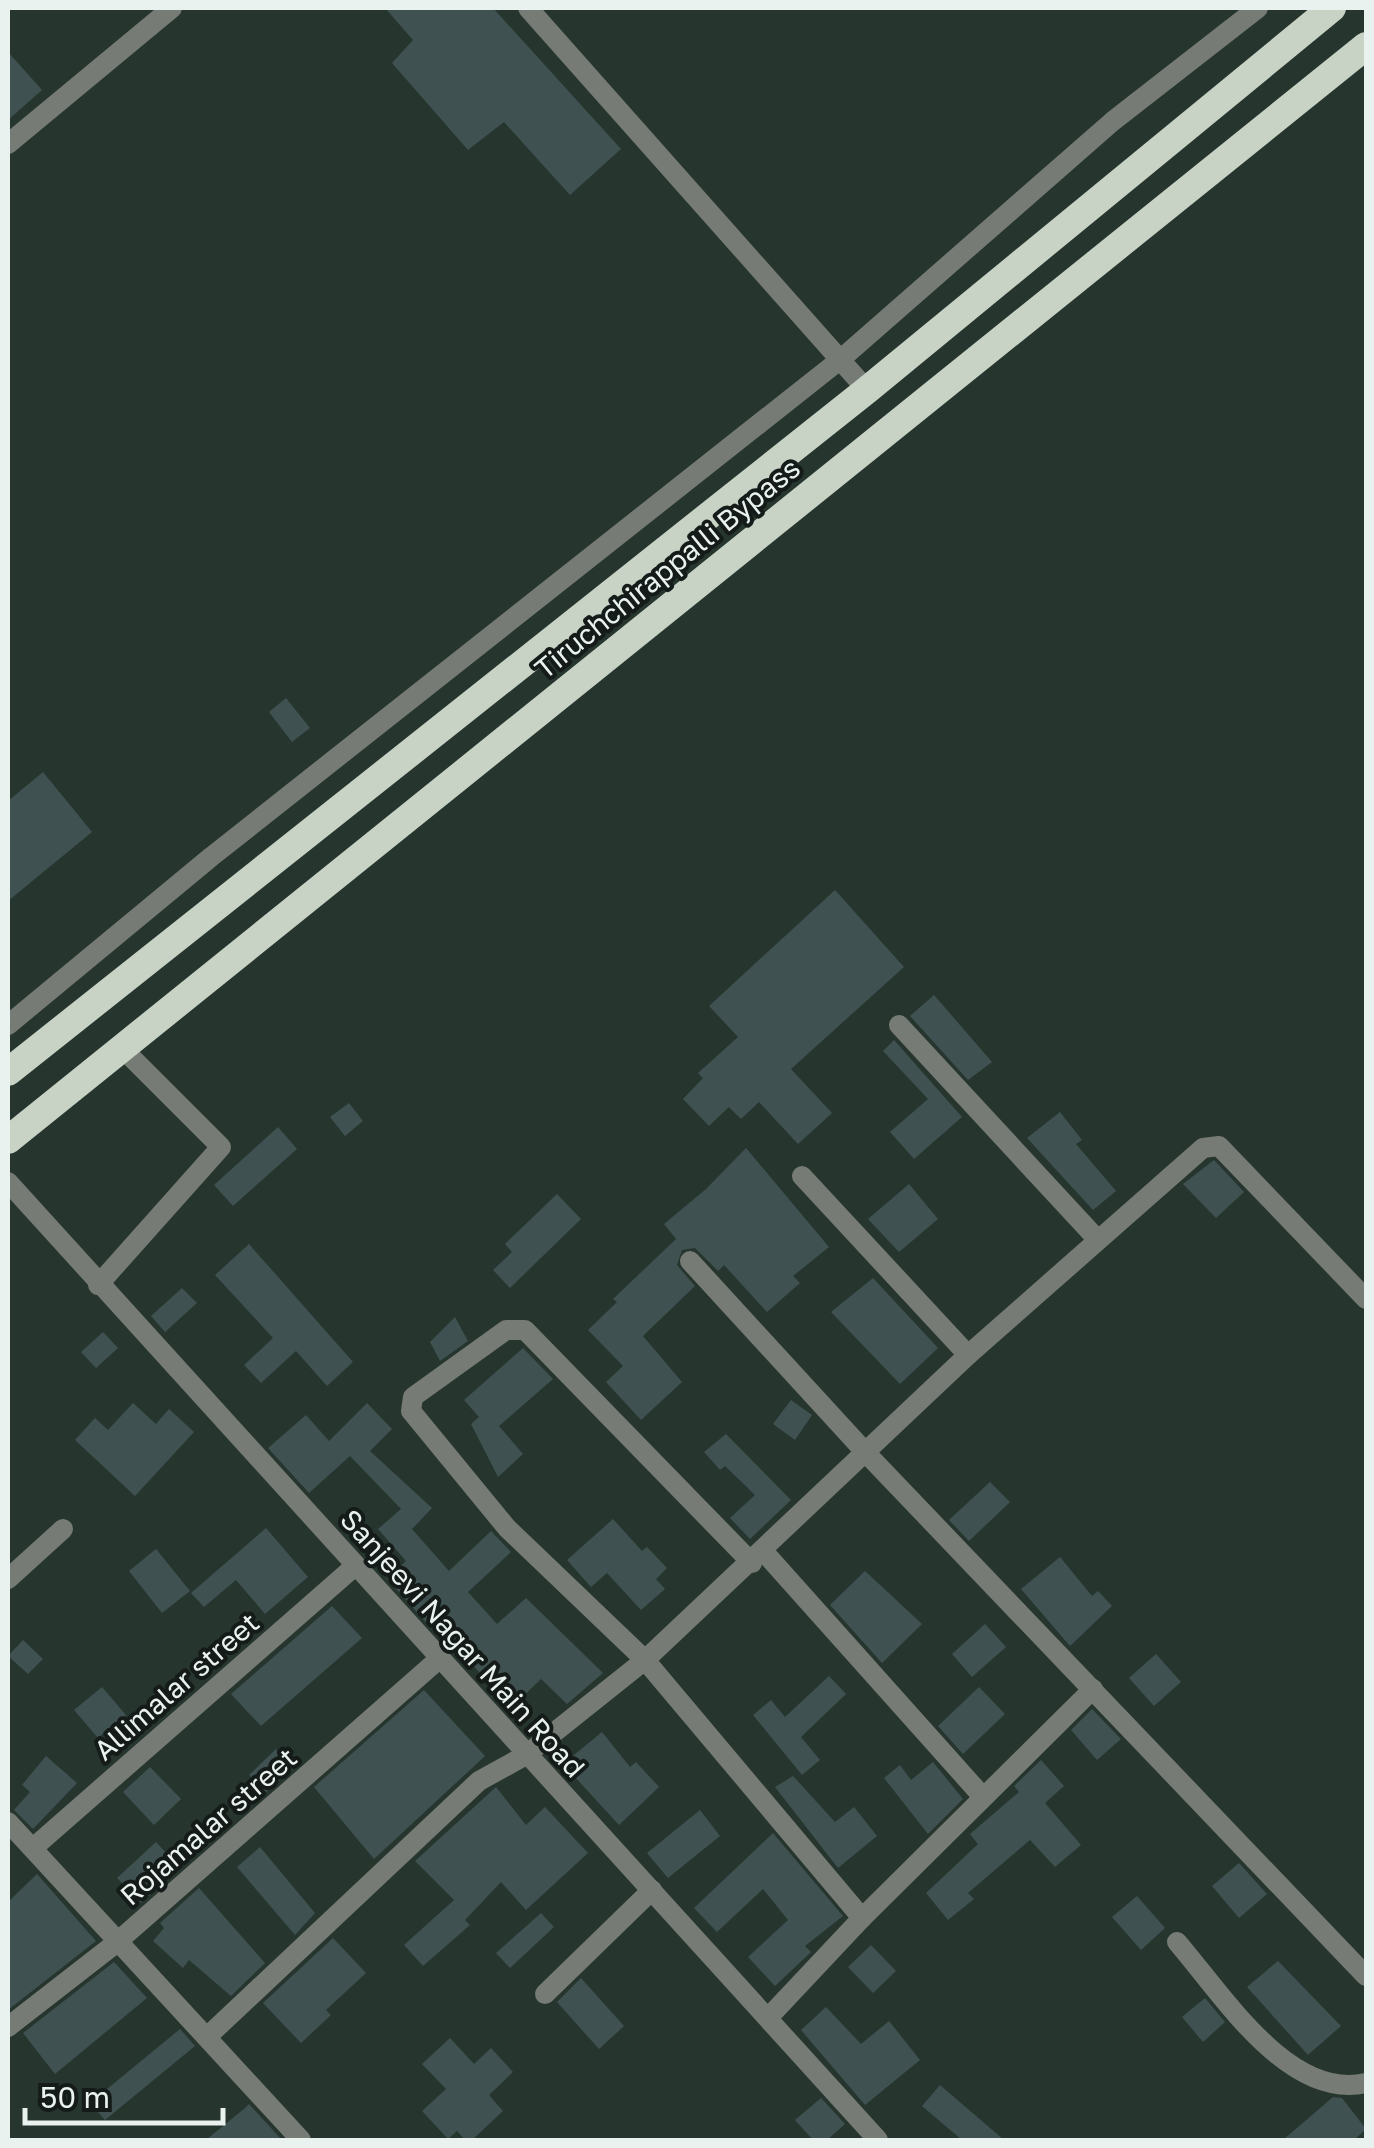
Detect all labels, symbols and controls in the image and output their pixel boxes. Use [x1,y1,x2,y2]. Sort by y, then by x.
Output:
street label: Tiruchchirappalli Bypass [528,451,806,685]
street label: Sanjeevi Nagar Main Road [334,1502,592,1784]
street label: Allimalar street [87,1606,265,1766]
street label: Rojamalar street [113,1741,303,1911]
scale bar [25,2063,222,2125]
text: 50 m [40,2079,110,2115]

